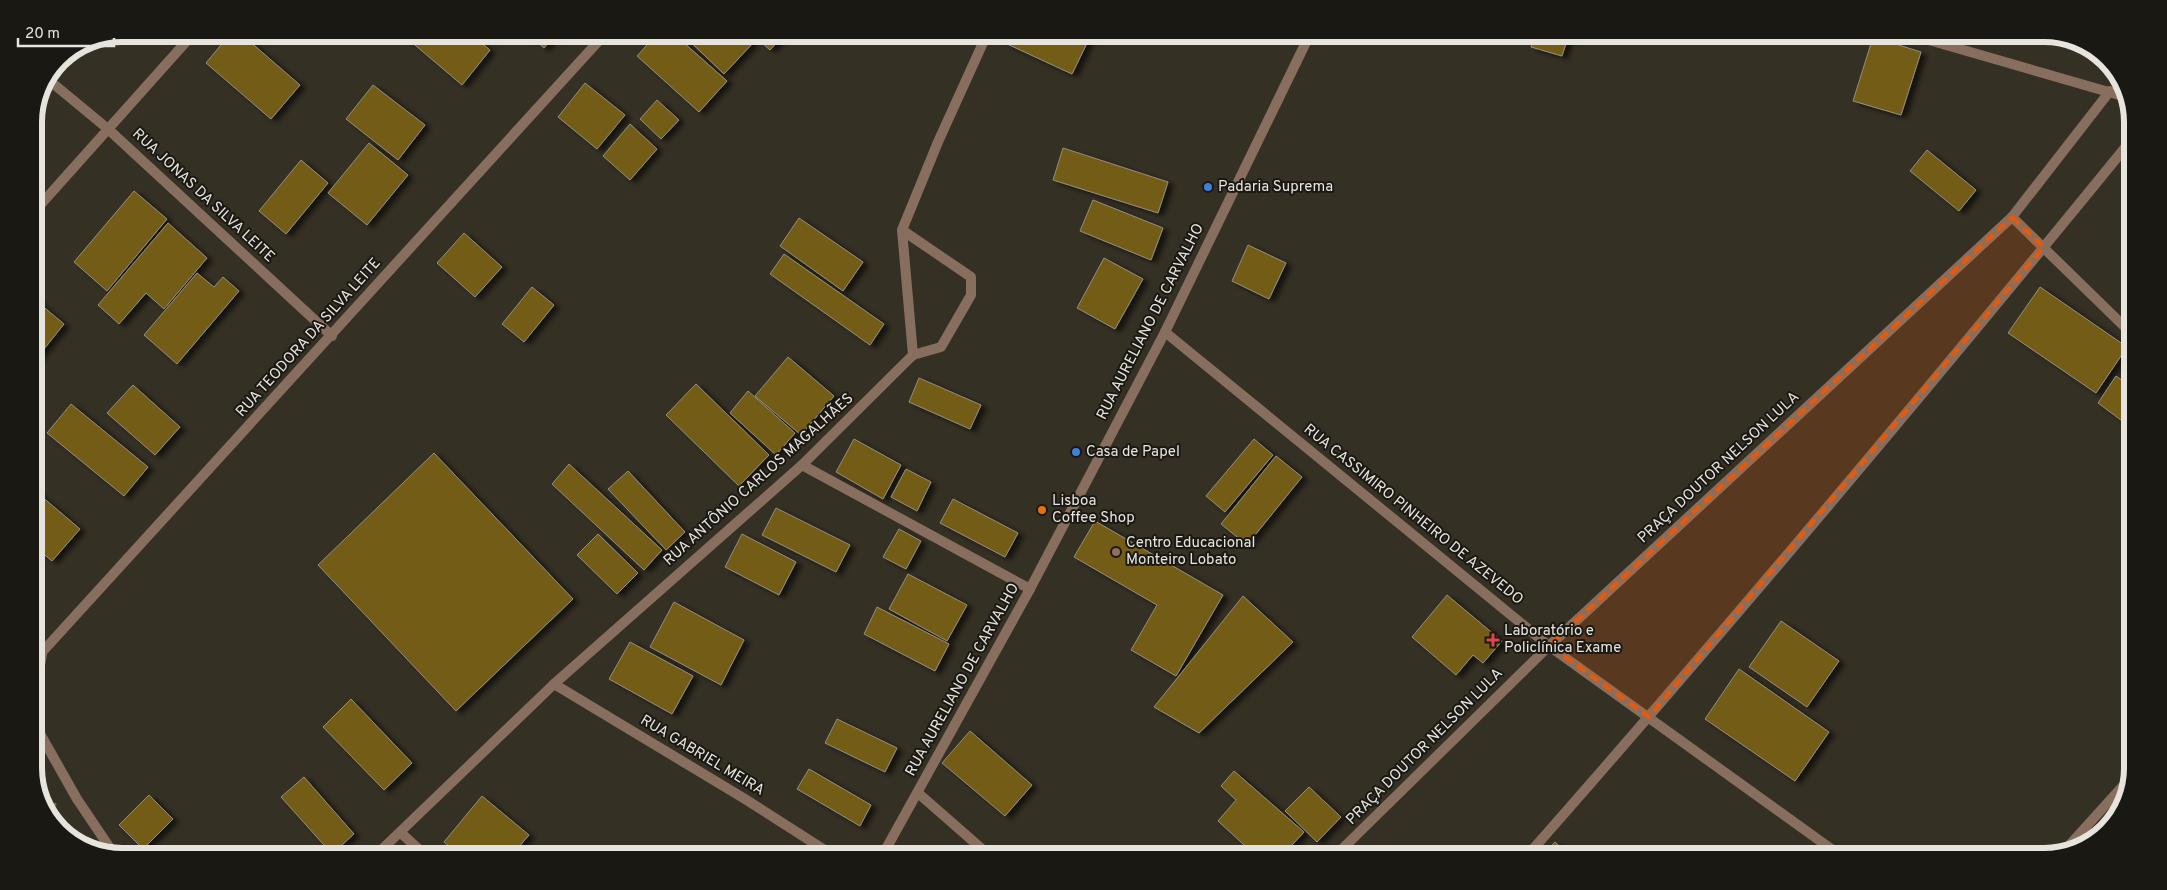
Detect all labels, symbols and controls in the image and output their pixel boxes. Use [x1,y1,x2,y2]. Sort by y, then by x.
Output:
scale bar [18,15,114,47]
text: 20 m [25,25,60,44]
street label: RUA JONAS DA SILVA LEITE [128,125,278,267]
place label: Padaria Suprema [1218,178,1333,197]
marker: Padaria Suprema [1202,181,1214,193]
street label: RUA AURELIANO DE CARVALHO [1093,221,1209,423]
street label: RUA TEODORA DA SILVA LEITE [232,254,386,422]
street label: RUA ANTÔNIO CARLOS MAGALHÃES [659,388,858,570]
street label: PRAÇA DOUTOR NELSON LULA [1634,388,1804,548]
street label: RUA CASSIMIRO PINHEIRO DE AZEVEDO [1299,420,1527,610]
place label: Casa de Papel [1086,443,1180,462]
marker: Casa de Papel [1070,446,1082,458]
place label: Lisboa Coffee Shop [1052,492,1135,528]
marker: Lisboa Coffee Shop [1036,504,1048,516]
place label: Centro Educacional Monteiro Lobato [1126,534,1255,570]
marker: Centro Educacional Monteiro Lobato [1110,546,1122,558]
street label: RUA AURELIANO DE CARVALHO [902,580,1024,780]
place label: Laboratório e Policlínica Exame [1504,622,1621,658]
marker: Laboratório e Policlínica Exame [1486,633,1500,647]
street label: PRAÇA DOUTOR NELSON LULA [1343,665,1507,829]
street label: RUA GABRIEL MEIRA [636,711,768,801]

